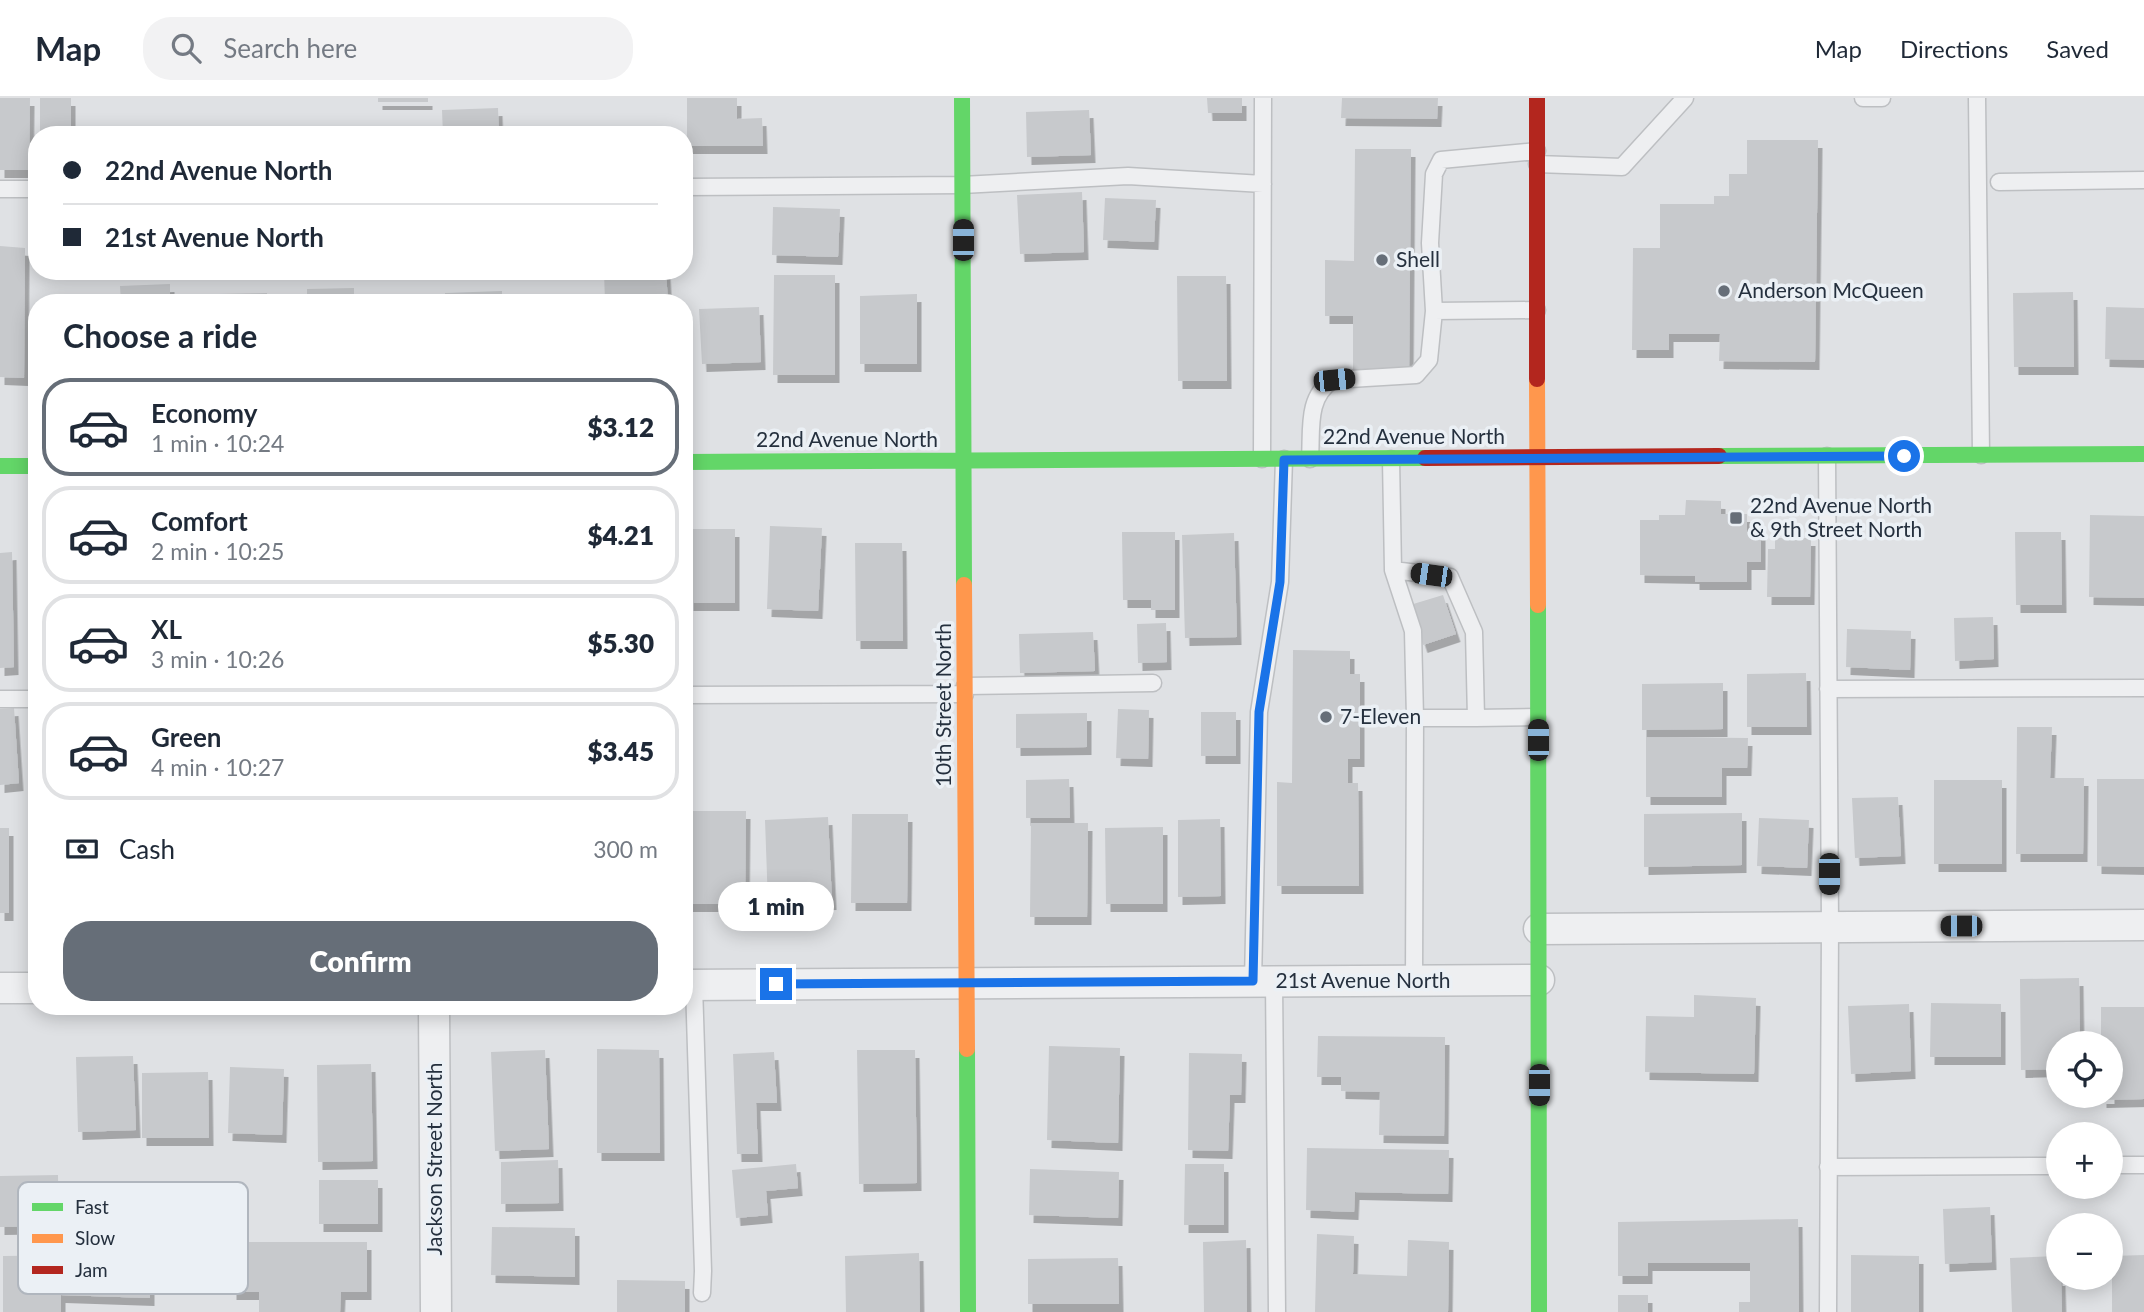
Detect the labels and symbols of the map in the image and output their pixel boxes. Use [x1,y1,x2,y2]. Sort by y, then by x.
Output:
car [953,219,974,261]
place label: Shell [1396,246,1440,271]
marker: Shell [1374,252,1390,268]
place label: Anderson McQueen [1738,277,1924,302]
marker: Anderson McQueen [1716,283,1732,299]
car [1313,367,1356,393]
street label: 22nd Avenue North [1323,423,1505,448]
street label: 22nd Avenue North [756,426,938,451]
route start [1888,440,1920,472]
place label: 22nd Avenue North & 9th Street North [1750,492,1932,541]
marker: 22nd Avenue North & 9th Street North [1728,510,1744,526]
car [1409,562,1454,588]
street label: 10th Street North [930,623,955,787]
place label: 7-Eleven [1340,703,1421,728]
marker: 7-Eleven [1318,709,1334,725]
car [1528,719,1549,761]
car [1819,853,1840,895]
callout: 1 min [718,882,834,932]
car [1941,916,1983,937]
street label: 21st Avenue North [1275,967,1451,992]
route end [760,968,792,1000]
street label: Jackson Street North [421,1063,446,1255]
car [1529,1064,1550,1106]
legend [18,1182,248,1294]
text: Fast [75,1195,109,1218]
text: Slow [75,1226,115,1249]
text: Jam [75,1258,108,1281]

